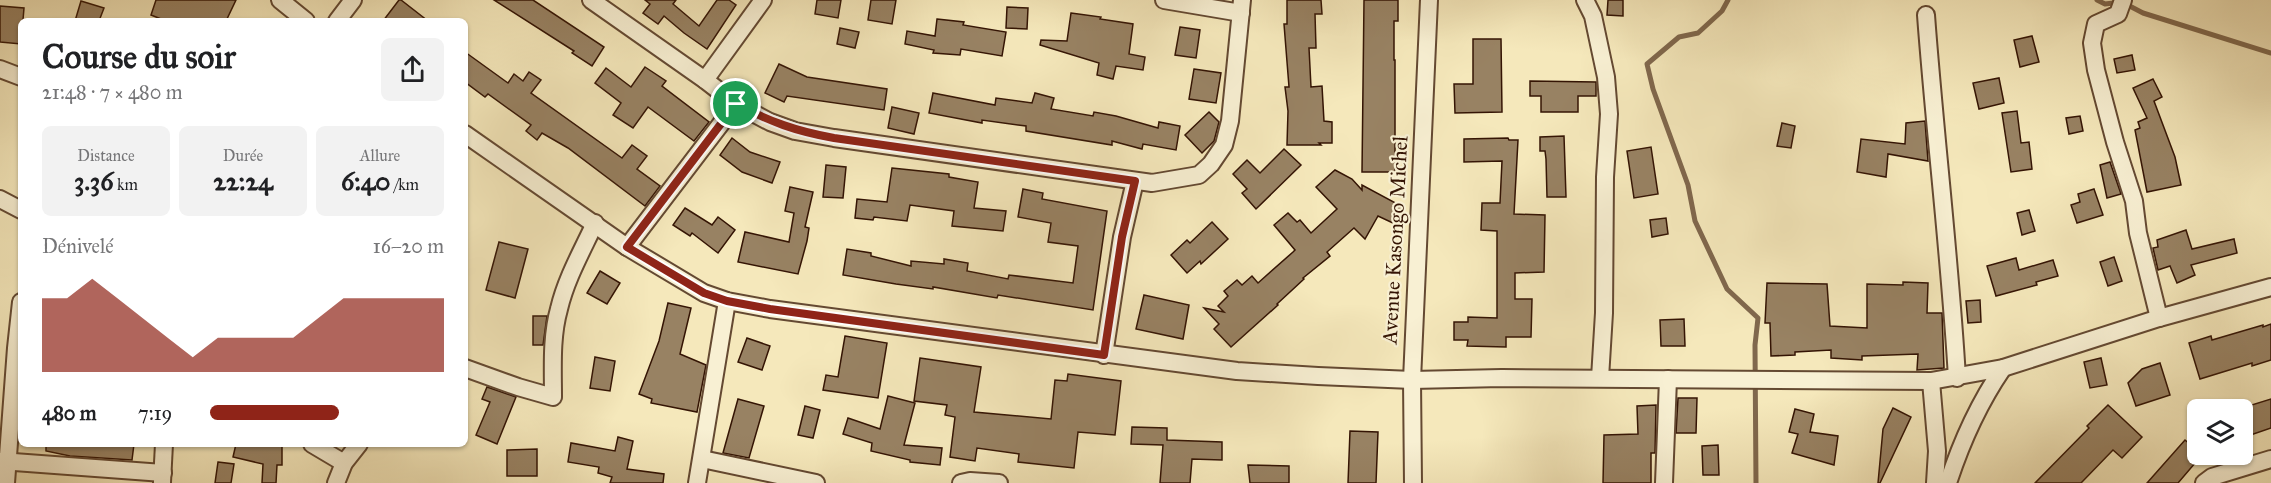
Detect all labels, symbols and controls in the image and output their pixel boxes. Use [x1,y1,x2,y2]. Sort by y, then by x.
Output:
text: Course du soir [42,37,236,77]
button: share [381,38,444,101]
pin [710,78,761,129]
text: 21:48 · 7 × 480 m [42,80,183,104]
icon: arrive [719,87,752,120]
street label: Avenue Kasongo Michel [1377,135,1413,346]
text: Distance [77,146,135,165]
text: Durée [223,146,263,165]
text: Allure [360,146,400,165]
text: 3.36 [74,165,114,197]
text: 22:24 [213,165,273,197]
text: 6:40 [341,165,390,197]
text: km [114,175,138,194]
text: /km [390,175,419,194]
text: Dénivelé [42,234,114,258]
text: 16–20 m [373,234,444,258]
map controls [2187,399,2253,465]
button: layers [2187,399,2253,465]
text: 480 m [42,401,97,425]
text: 7:19 [138,401,172,425]

